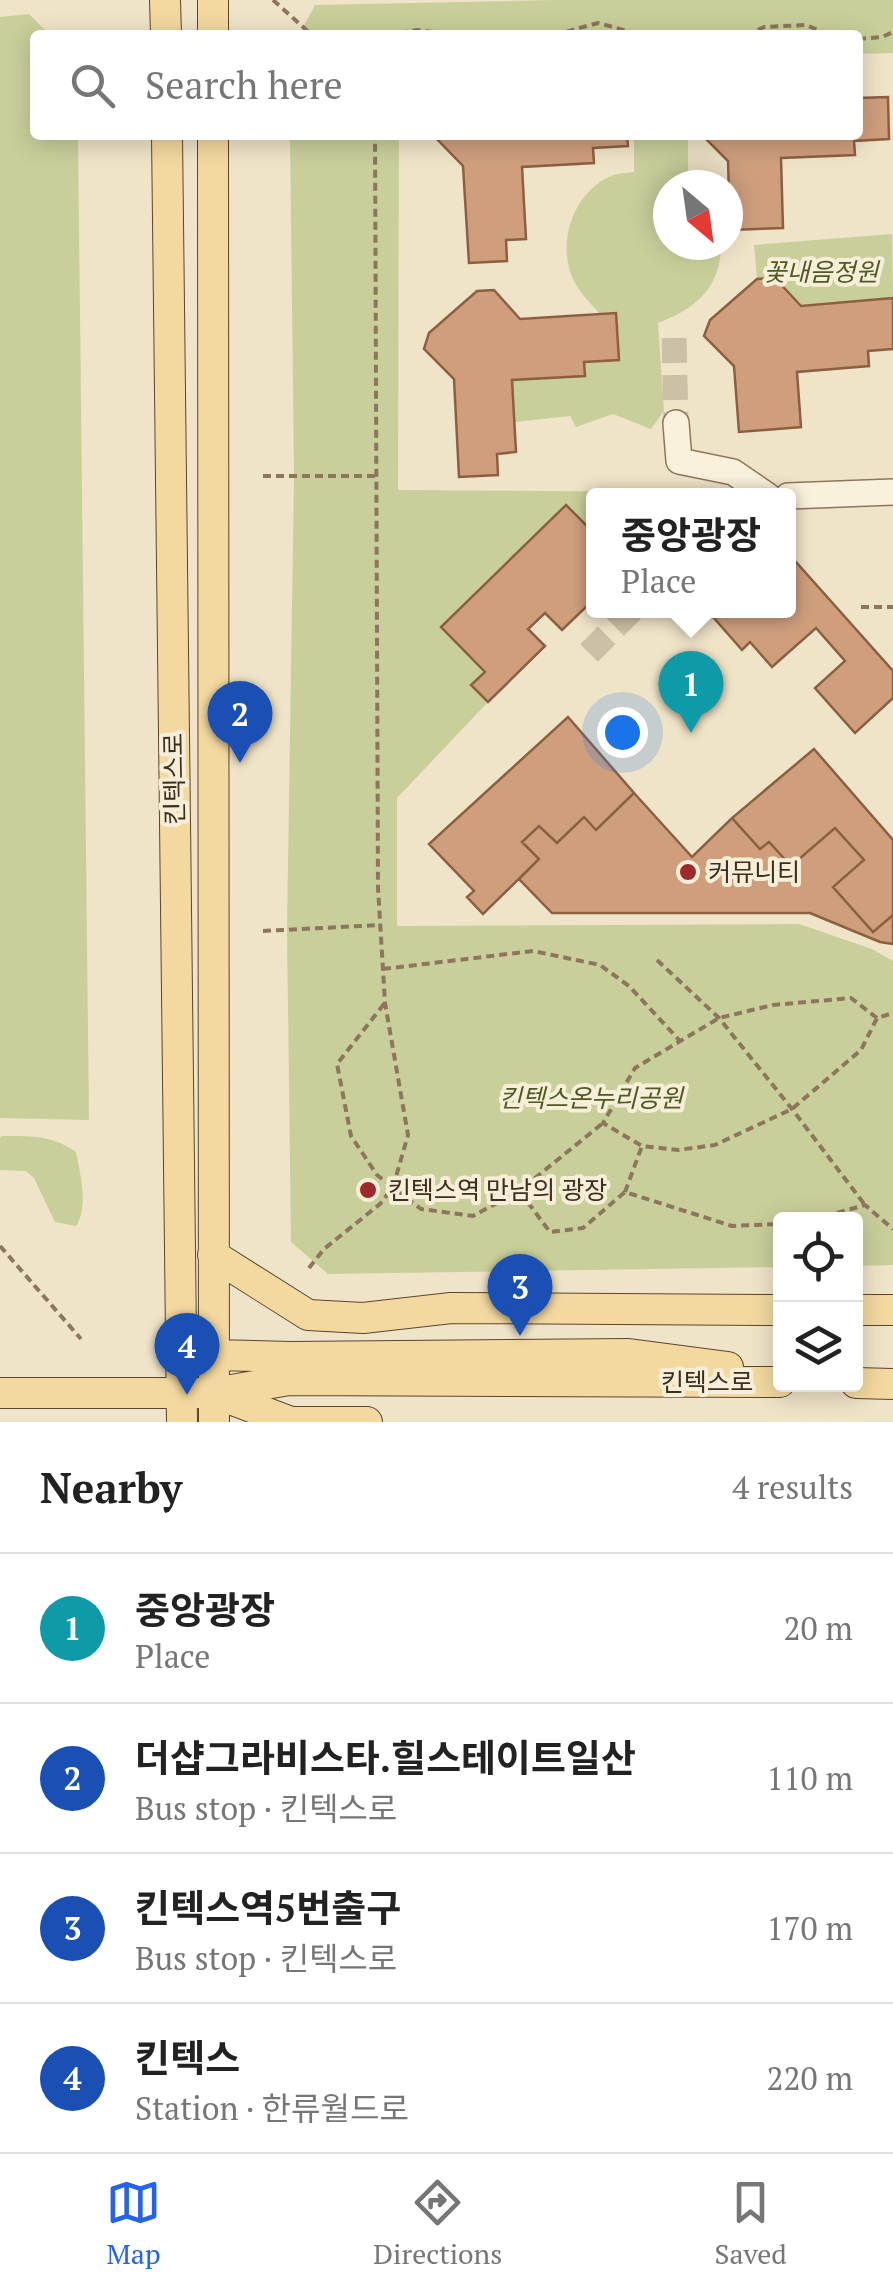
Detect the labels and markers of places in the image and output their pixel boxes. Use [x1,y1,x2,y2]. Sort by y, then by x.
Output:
pin: 1 [658,650,724,733]
pin: 2 [208,680,272,763]
place label: 커뮤니티 [708,855,800,888]
marker: 커뮤니티 [677,861,699,883]
place label: 킨텍스역 만남의 광장 [388,1173,607,1206]
marker: 킨텍스역 만남의 광장 [357,1179,379,1201]
pin: 3 [488,1254,552,1336]
pin: 4 [154,1312,220,1395]

